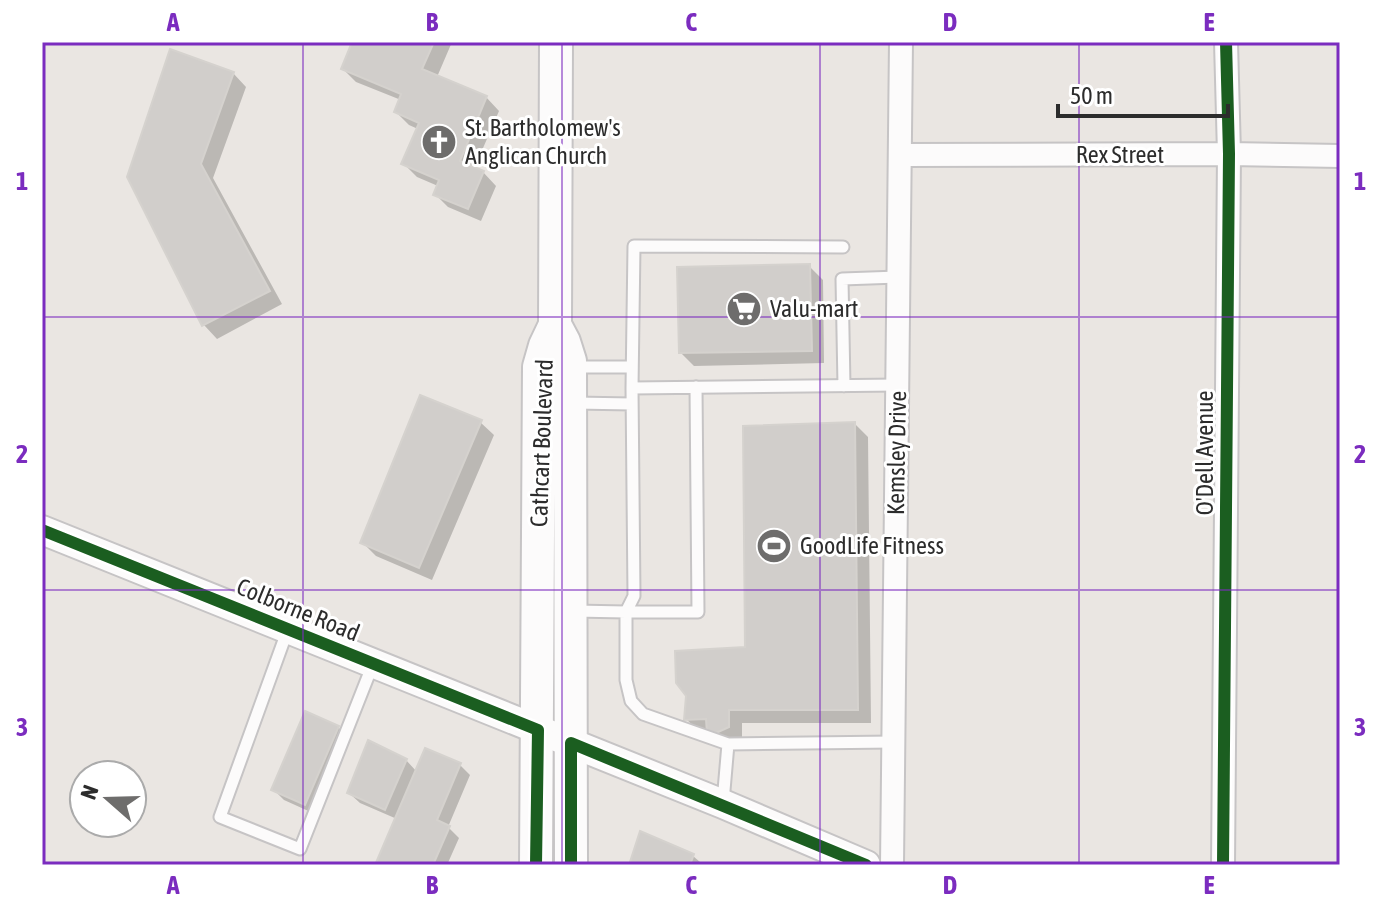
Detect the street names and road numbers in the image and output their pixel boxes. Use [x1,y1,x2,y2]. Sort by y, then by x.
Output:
street label: Rex Street [1076,141,1164,168]
street label: Cathcart Boulevard [525,359,558,527]
street label: Kemsley Drive [882,391,911,515]
street label: O'Dell Avenue [1191,391,1218,515]
street label: Colborne Road [233,573,363,646]

